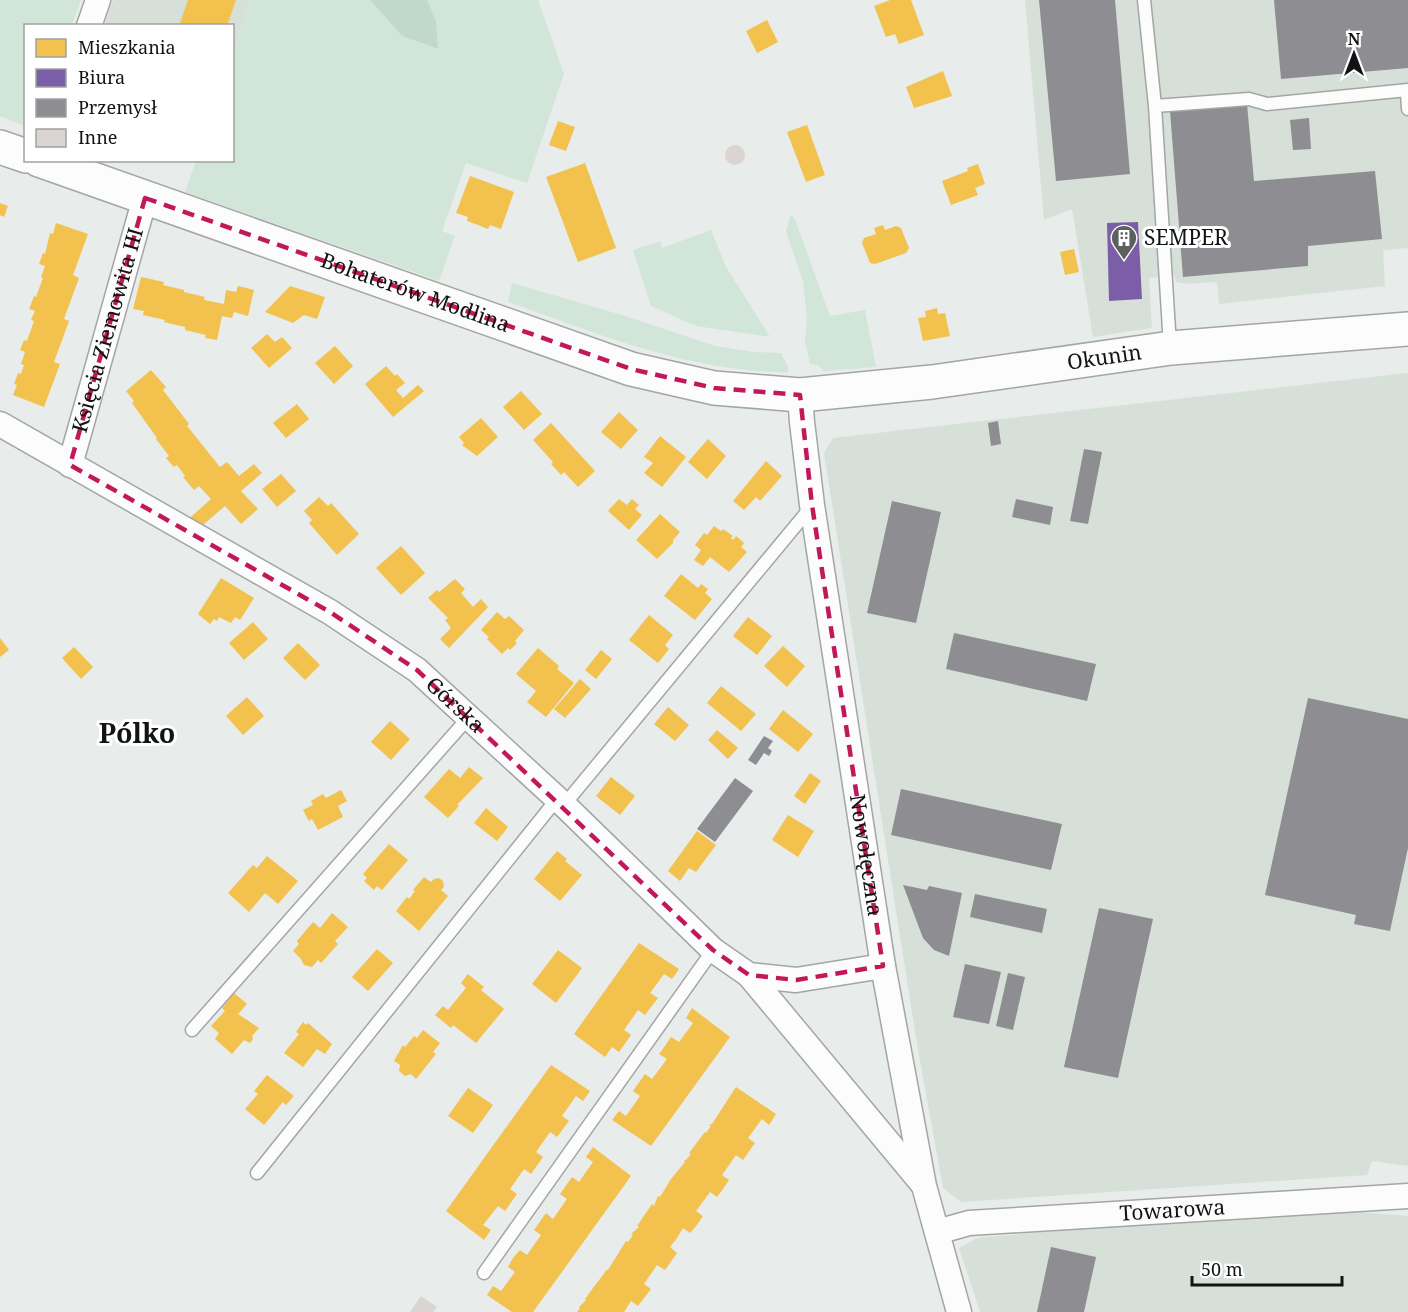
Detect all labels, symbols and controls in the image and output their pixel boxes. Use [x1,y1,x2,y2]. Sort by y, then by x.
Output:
legend [24,24,234,162]
north arrow [1324,24,1384,84]
text: N [1348,28,1361,50]
text: Mieszkania [78,35,176,59]
text: Biura [78,65,125,89]
text: Przemysł [78,95,157,119]
text: Inne [78,125,117,149]
building icon: SEMPER [1109,223,1139,261]
place label: SEMPER [1144,223,1228,251]
street label: Księcia Ziemowita III [65,224,149,436]
street label: Bohaterów Modlina [317,246,514,338]
street label: Okunin [1065,337,1143,376]
street label: Górska [420,670,491,738]
district label: Pólko [99,714,175,751]
street label: Nowołęczna [844,792,890,918]
street label: Towarowa [1119,1192,1226,1227]
scale bar [1192,1249,1342,1287]
text: 50 m [1201,1257,1243,1281]

